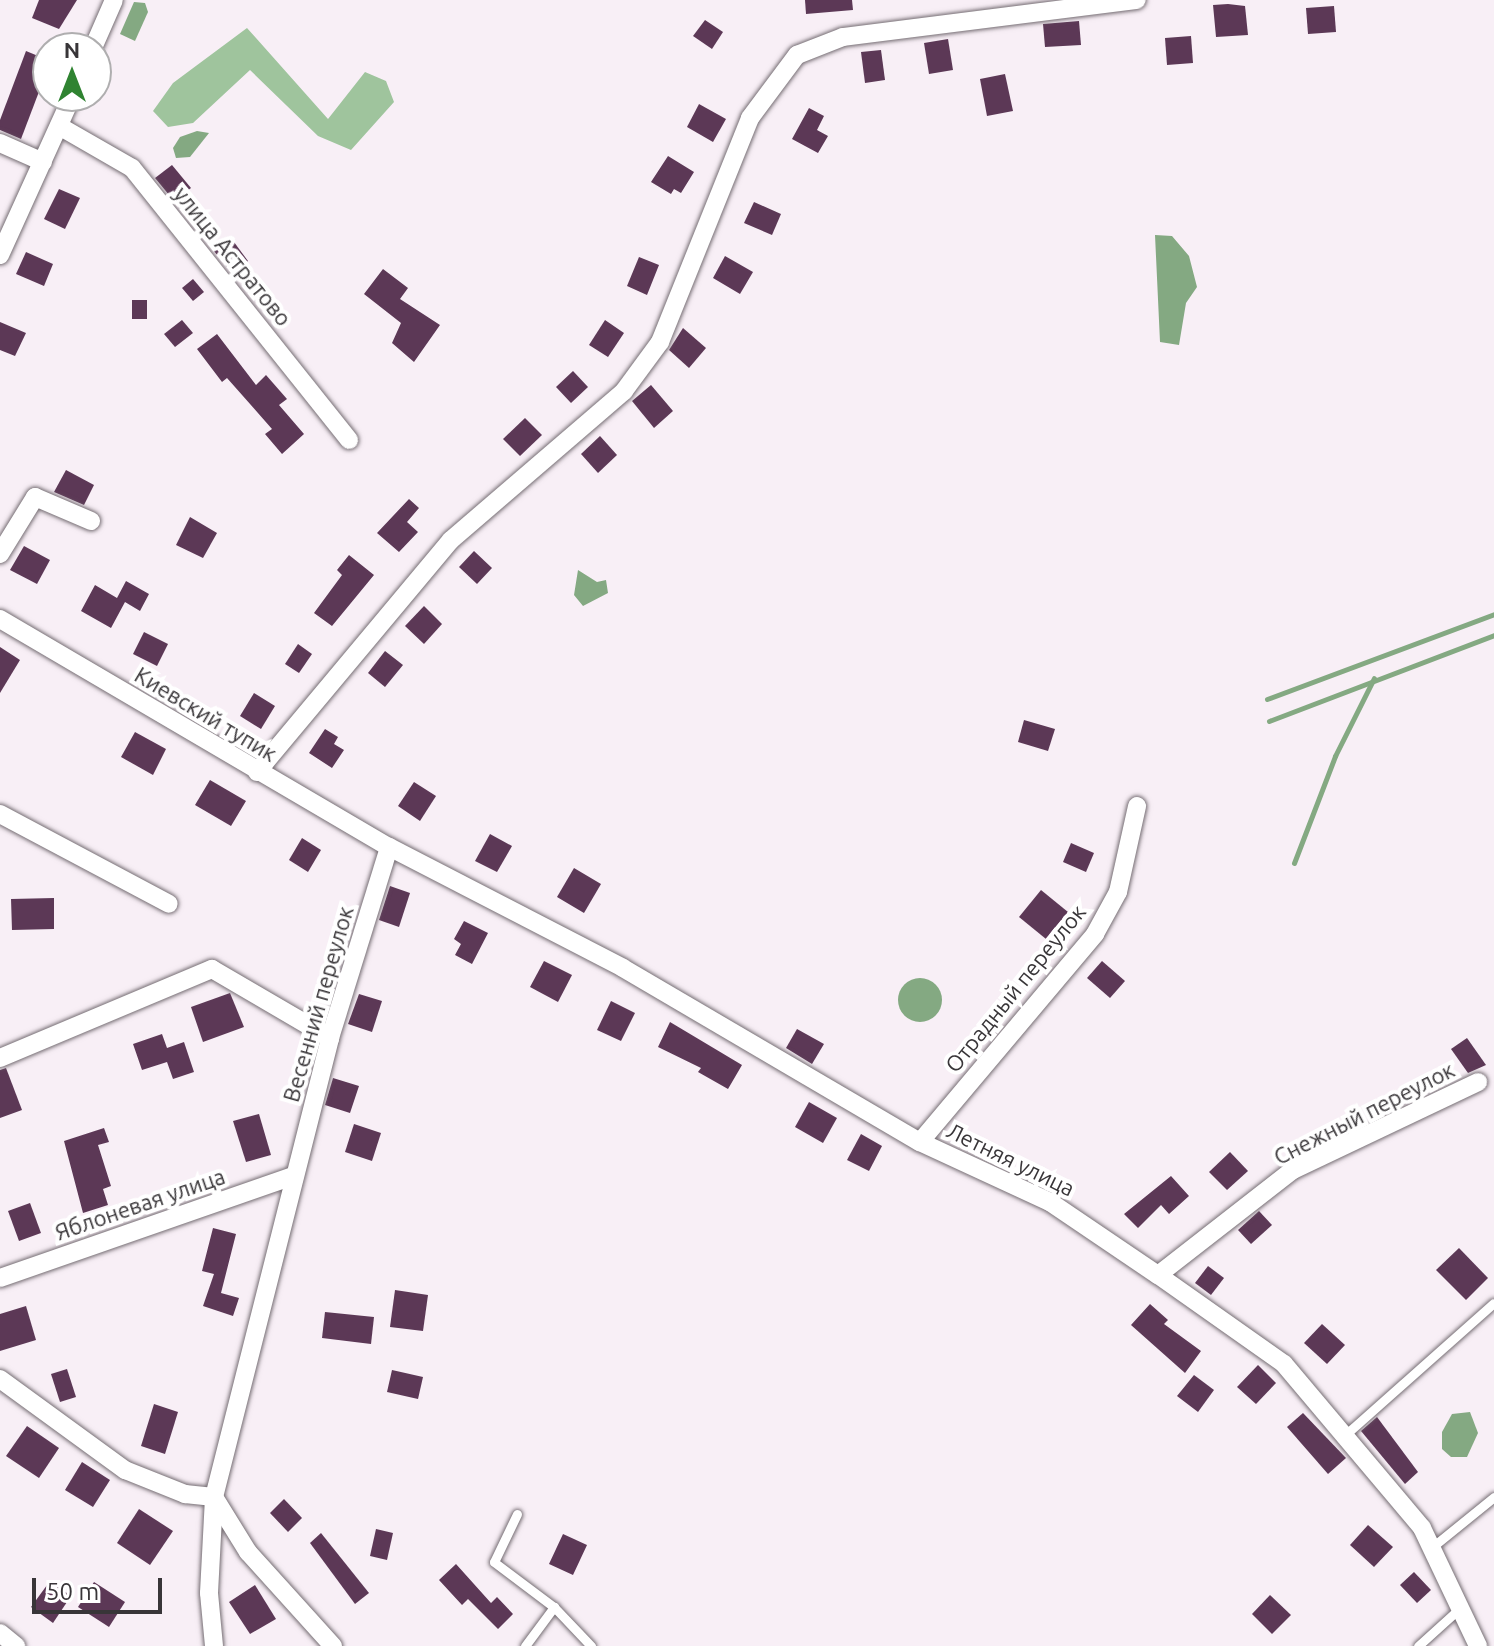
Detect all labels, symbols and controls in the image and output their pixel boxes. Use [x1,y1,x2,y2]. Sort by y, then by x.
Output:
north arrow [32,32,112,112]
text: N [64,37,80,62]
street label: улица Астратово [169,181,297,331]
street label: Киевский тупик [130,661,282,767]
street label: Отрадный переулок [939,899,1091,1077]
street label: Весенний переулок [277,903,359,1105]
street label: Снежный переулок [1269,1056,1459,1170]
street label: Летняя улица [943,1117,1079,1201]
street label: Яблоневая улица [52,1163,228,1245]
scale bar [36,1562,166,1612]
text: 50 m [46,1578,99,1605]

